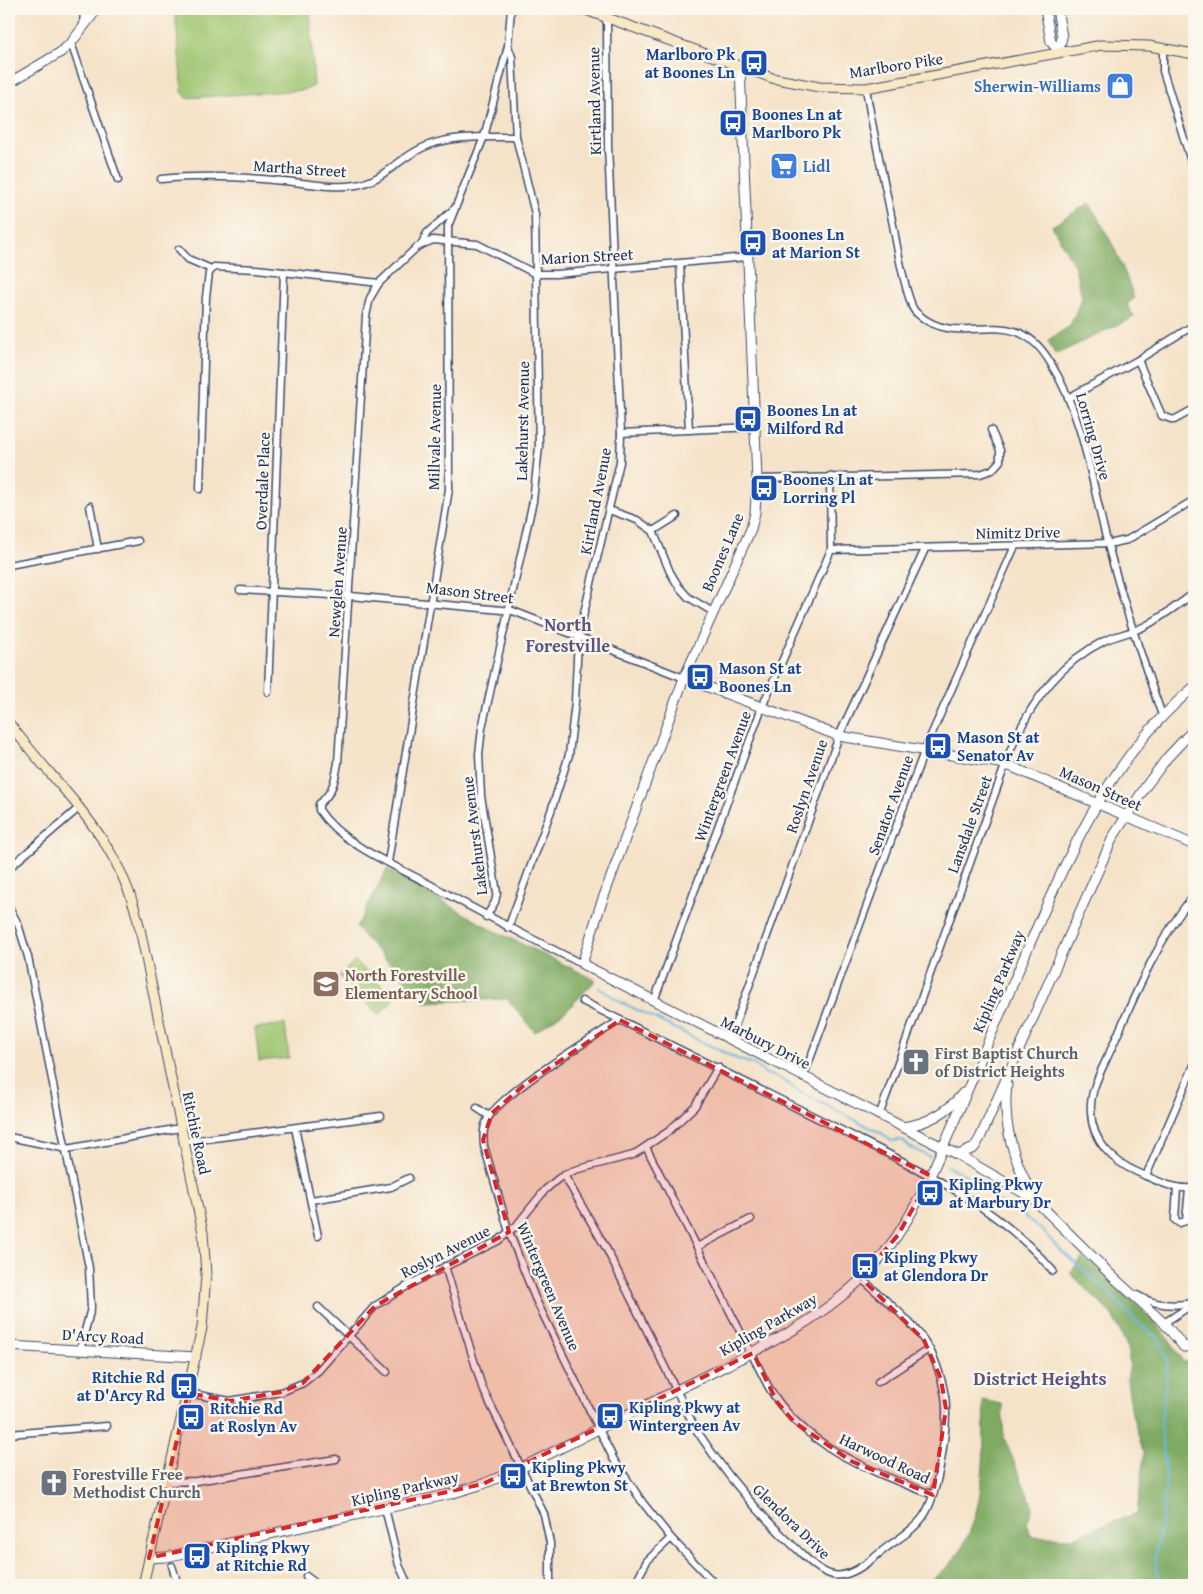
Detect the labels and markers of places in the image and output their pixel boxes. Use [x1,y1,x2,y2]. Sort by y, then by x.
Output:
place label: Marlboro Pk at Boones Ln [645,42,736,84]
bus stop icon: Marlboro Pk at Boones Ln [739,48,769,78]
shop icon: Sherwin-Williams [1105,71,1135,101]
place label: Sherwin-Williams [974,74,1101,98]
place label: Boones Ln at Marlboro Pk [752,102,842,144]
bus stop icon: Boones Ln at Marlboro Pk [718,108,748,138]
supermarket icon: Lidl [769,151,799,181]
place label: Lidl [803,154,830,178]
place label: Boones Ln at Marion St [772,222,860,264]
bus stop icon: Boones Ln at Marion St [738,228,768,258]
place label: Boones Ln at Milford Rd [767,398,857,440]
bus stop icon: Boones Ln at Milford Rd [733,404,763,434]
place label: Boones Ln at Lorring Pl [783,467,873,509]
bus stop icon: Boones Ln at Lorring Pl [749,473,779,503]
place label: Mason St at Boones Ln [719,656,802,698]
bus stop icon: Mason St at Boones Ln [685,662,715,692]
place label: Mason St at Senator Av [957,725,1040,767]
bus stop icon: Mason St at Senator Av [923,731,953,761]
place label: North Forestville Elementary School [345,963,478,1005]
school or university icon: North Forestville Elementary School [311,969,341,999]
place label: First Baptist Church of District Heights [935,1041,1079,1083]
church icon: First Baptist Church of District Heights [901,1047,931,1077]
place label: Kipling Pkwy at Marbury Dr [949,1172,1052,1214]
bus stop icon: Kipling Pkwy at Marbury Dr [915,1178,945,1208]
place label: Kipling Pkwy at Glendora Dr [884,1245,989,1287]
bus stop icon: Kipling Pkwy at Glendora Dr [850,1251,880,1281]
place label: Ritchie Rd at D'Arcy Rd [77,1365,166,1407]
bus stop icon: Ritchie Rd at D'Arcy Rd [169,1371,199,1401]
place label: Kipling Pkwy at Wintergreen Av [629,1395,741,1437]
place label: Ritchie Rd at Roslyn Av [210,1396,298,1438]
bus stop icon: Kipling Pkwy at Wintergreen Av [595,1401,625,1431]
bus stop icon: Ritchie Rd at Roslyn Av [176,1402,206,1432]
place label: Kipling Pkwy at Brewton St [532,1455,628,1497]
bus stop icon: Kipling Pkwy at Brewton St [498,1461,528,1491]
place label: Forestville Free Methodist Church [73,1462,201,1504]
church icon: Forestville Free Methodist Church [39,1468,69,1498]
place label: Kipling Pkwy at Ritchie Rd [216,1535,310,1577]
bus stop icon: Kipling Pkwy at Ritchie Rd [182,1541,212,1571]

